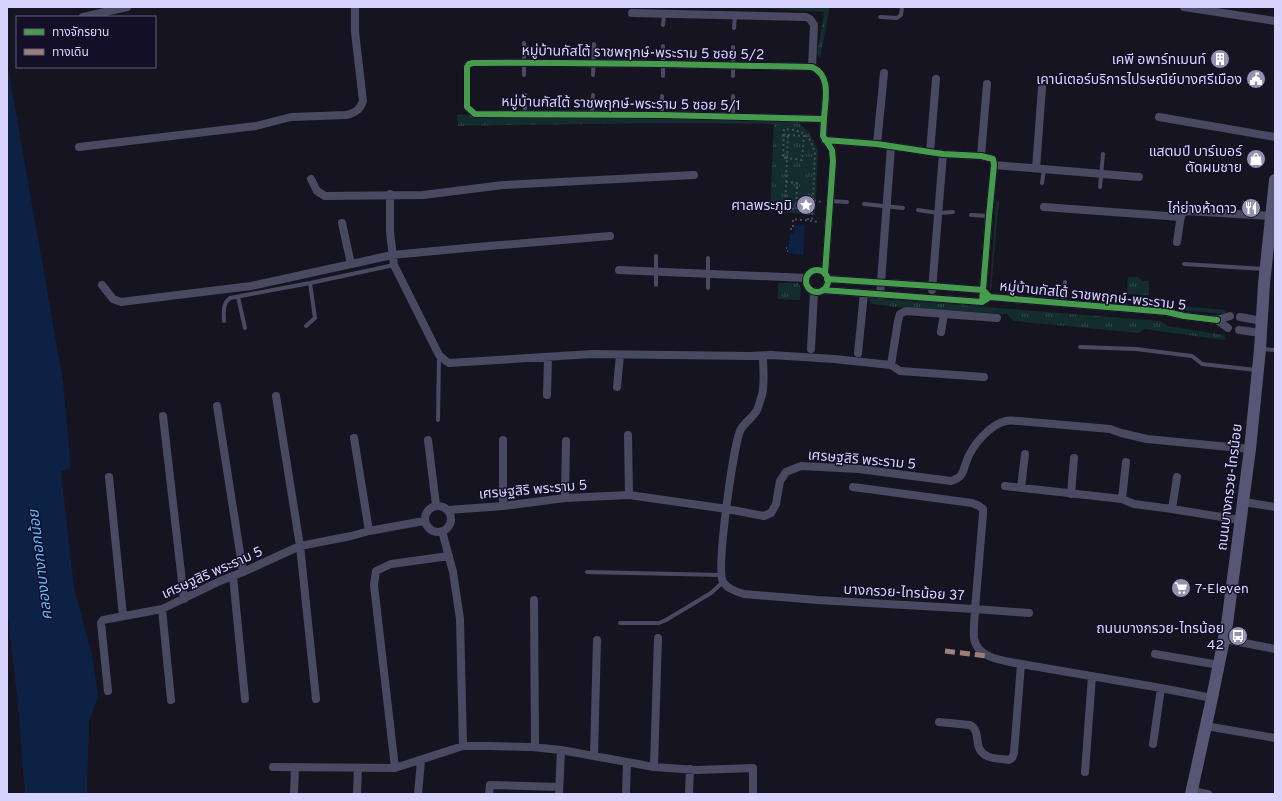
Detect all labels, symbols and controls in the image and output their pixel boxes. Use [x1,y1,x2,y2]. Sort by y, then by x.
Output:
legend [16,16,156,68]
text: ทางจักรยาน [52,25,109,41]
street label: หมู่บ้านกัสโต้ ราชพฤกษ์-พระราม 5 ซอย 5/2 [521,42,765,64]
text: ทางเดิน [52,45,89,61]
building icon: เคพี อพาร์ทเมนท์ [1209,48,1231,70]
place label: เคพี อพาร์ทเมนท์ [1112,52,1206,69]
public building icon: เคาน์เตอร์บริการไปรษณีย์บางศรีเมือง [1245,68,1267,90]
place label: เคาน์เตอร์บริการไปรษณีย์บางศรีเมือง [1036,72,1242,89]
street label: หมู่บ้านกัสโต้ ราชพฤกษ์-พระราม 5 ซอย 5/1 [501,93,741,115]
place label: แสตมป์ บาร์เบอร์ ตัดผมชาย [1149,144,1243,177]
shop icon: แสตมป์ บาร์เบอร์ ตัดผมชาย [1245,148,1267,170]
place icon: ศาลพระภูมิ [795,194,817,216]
restaurant icon: ไก่ย่างห้าดาว [1240,197,1262,219]
place label: ศาลพระภูมิ [731,198,792,215]
place label: ไก่ย่างห้าดาว [1167,200,1237,218]
street label: หมู่บ้านกัสโต้ ราชพฤกษ์-พระราม 5 [998,277,1187,315]
street label: ถนนบางกรวย-ไทรน้อย [1214,423,1247,552]
street label: เศรษฐสิริ พระราม 5 [807,447,917,474]
street label: เศรษฐสิริ พระราม 5 [478,477,588,504]
water label: คลองบางกอกน้อย [25,508,58,621]
street label: เศรษฐสิริ พระราม 5 [159,543,266,603]
supermarket icon: 7-Eleven [1170,577,1192,599]
place label: 7-Eleven [1195,581,1249,598]
street label: บางกรวย-ไทรน้อย 37 [843,582,965,605]
place label: ถนนบางกรวย-ไทรน้อย 42 [1096,621,1224,654]
bus stop icon: ถนนบางกรวย-ไทรน้อย 42 [1227,625,1249,647]

